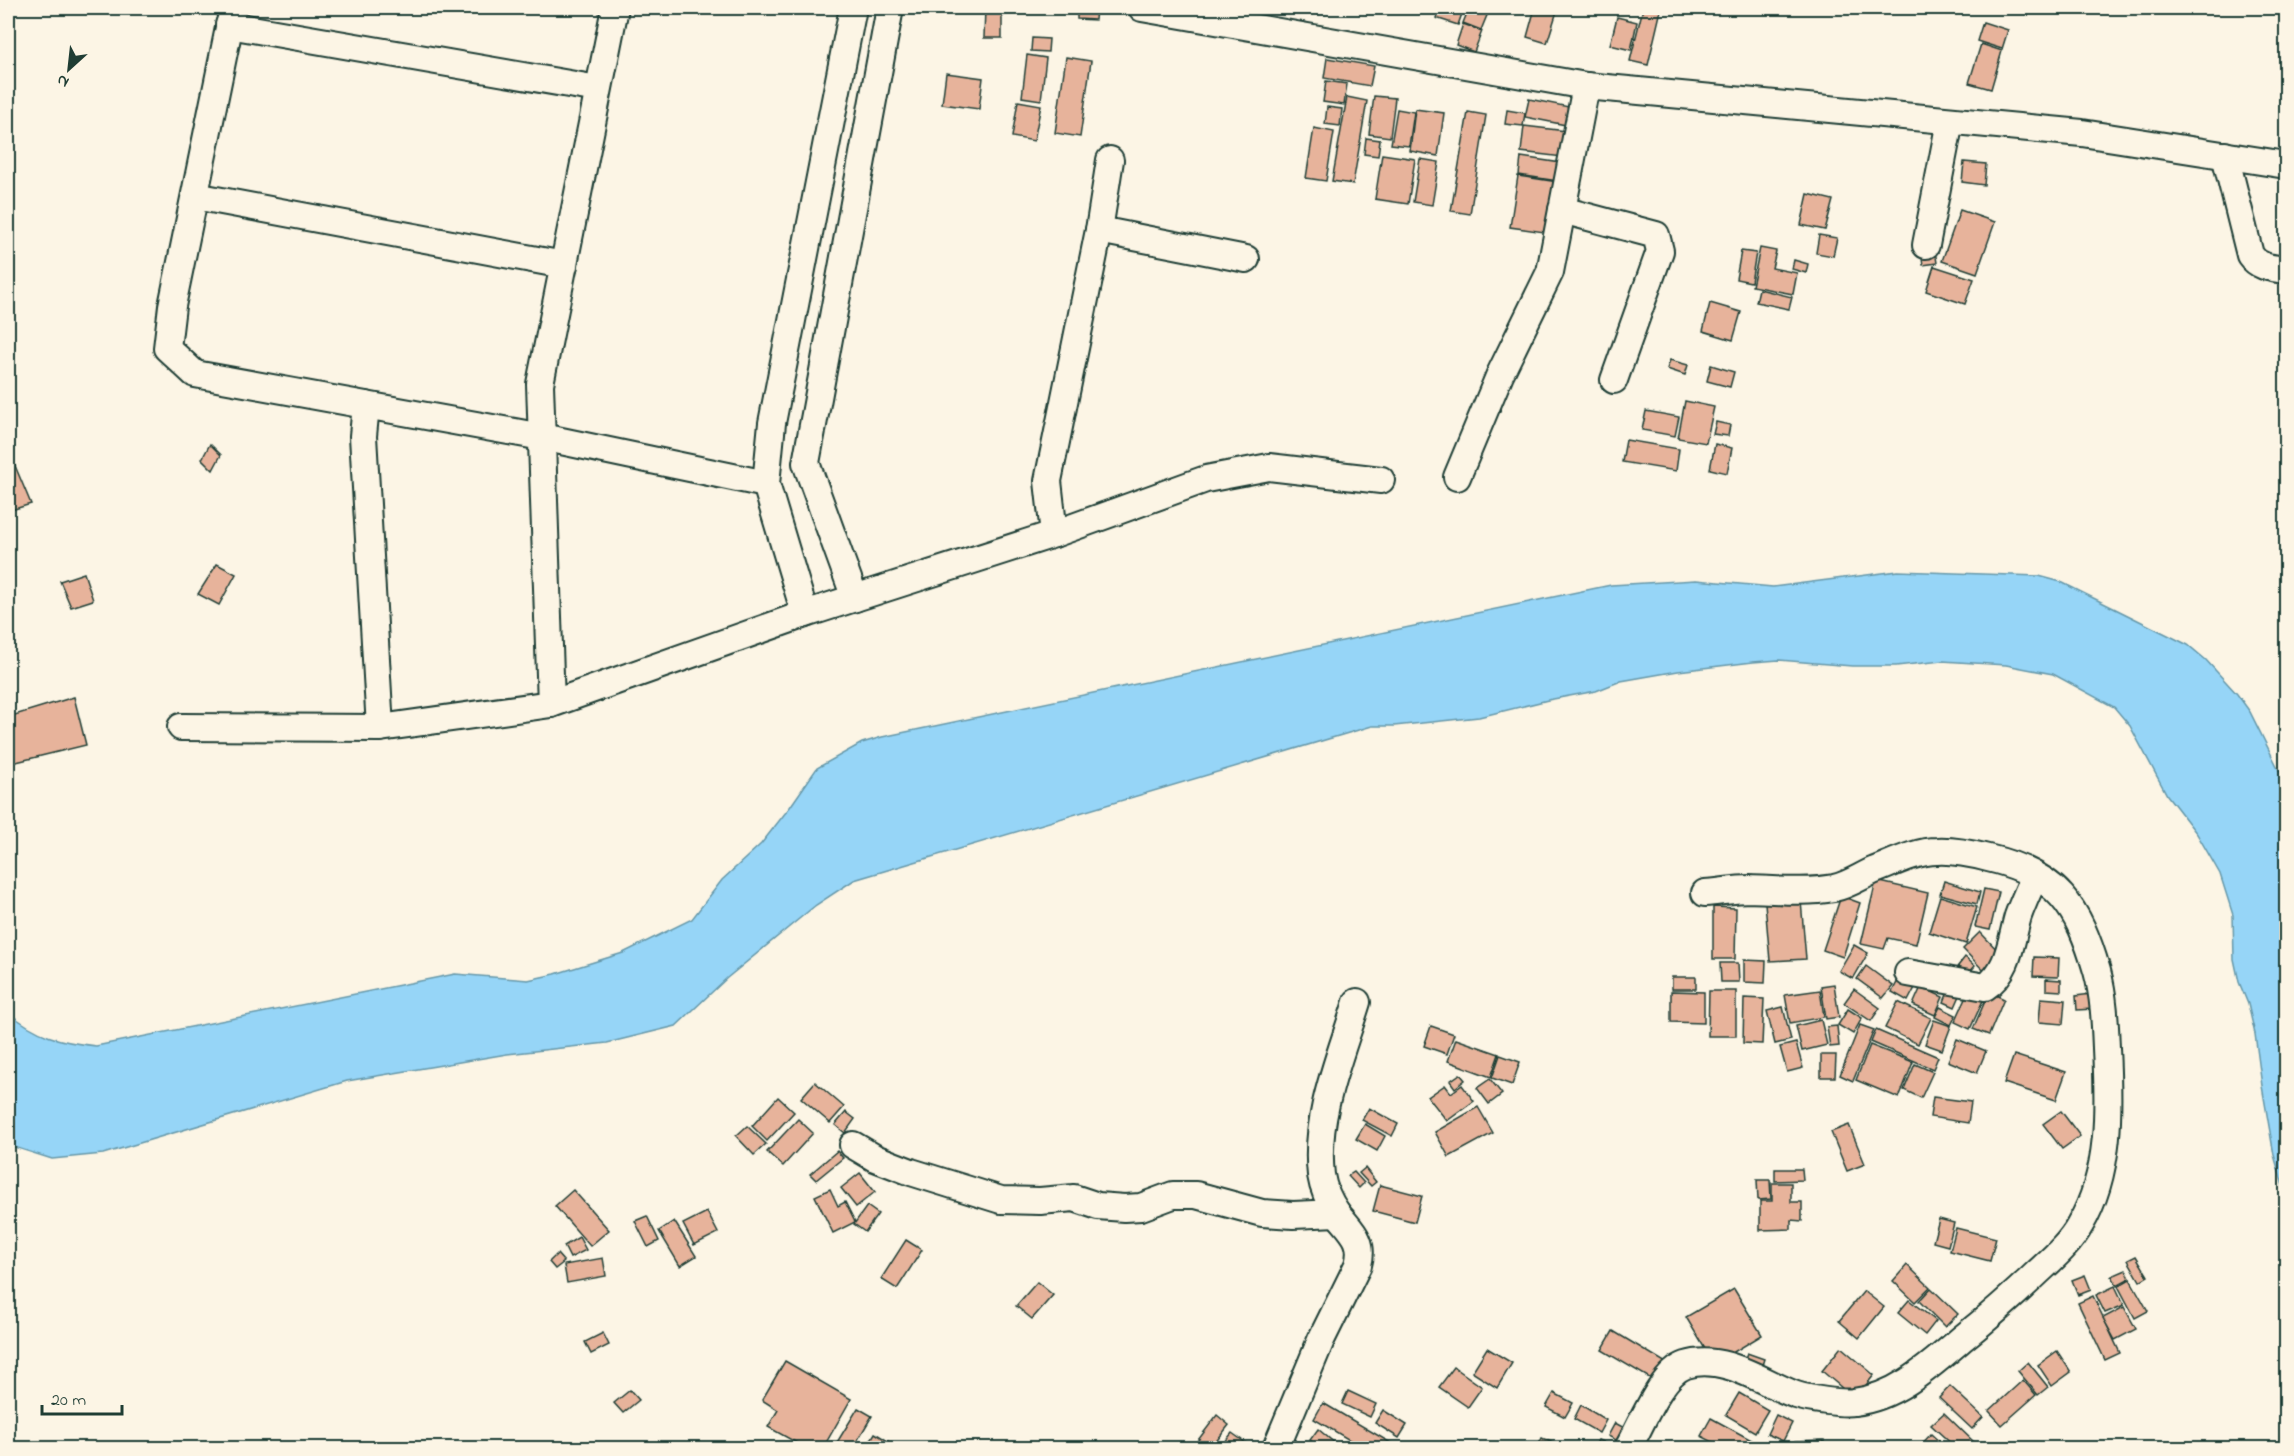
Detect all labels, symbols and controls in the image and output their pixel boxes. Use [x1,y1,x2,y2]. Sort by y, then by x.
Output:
north arrow [39,39,99,99]
text: N [53,67,73,94]
scale bar [42,1378,122,1416]
text: 20 m [51,1388,86,1414]

